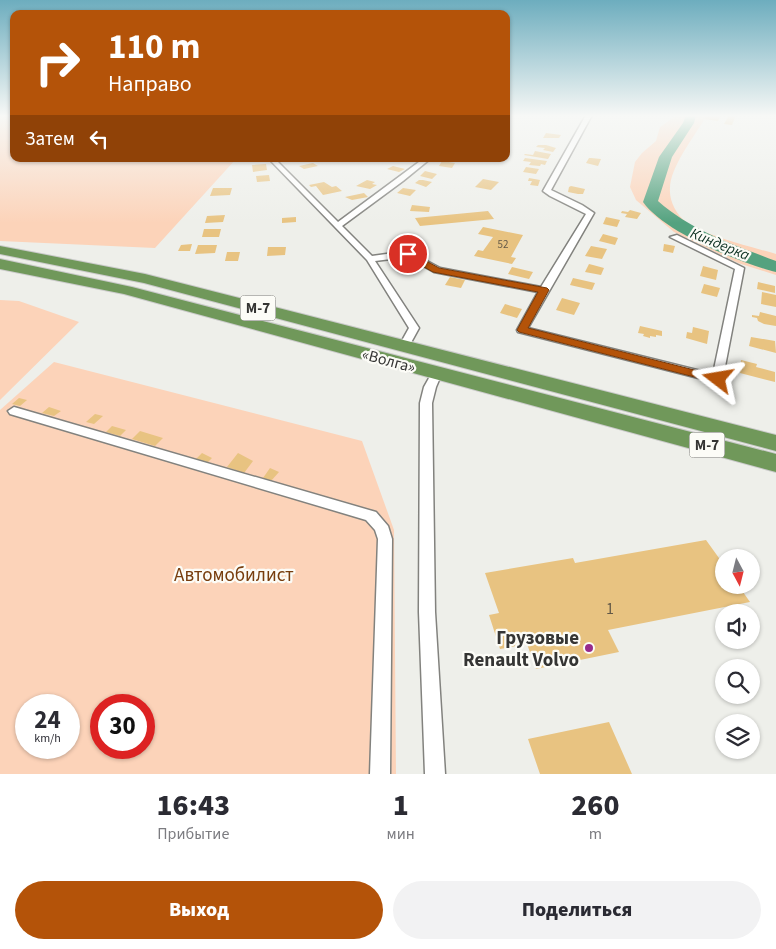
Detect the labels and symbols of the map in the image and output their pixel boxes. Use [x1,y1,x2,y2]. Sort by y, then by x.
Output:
water label: Киндерка [687,223,753,266]
pin [387,233,429,275]
house number: 52 [498,237,508,252]
road number: М-7 [240,296,276,320]
street label: «Волга» [360,343,418,379]
position arrow [691,352,743,404]
road number: М-7 [690,432,724,458]
north arrow [715,549,760,594]
park label: Автомобилист [174,562,294,589]
house number: 1 [606,598,614,620]
place label: Грузовые Renault Volvo [463,625,579,674]
marker: Грузовые Renault Volvo [583,642,595,654]
speed limit sign: 30 [90,694,155,759]

